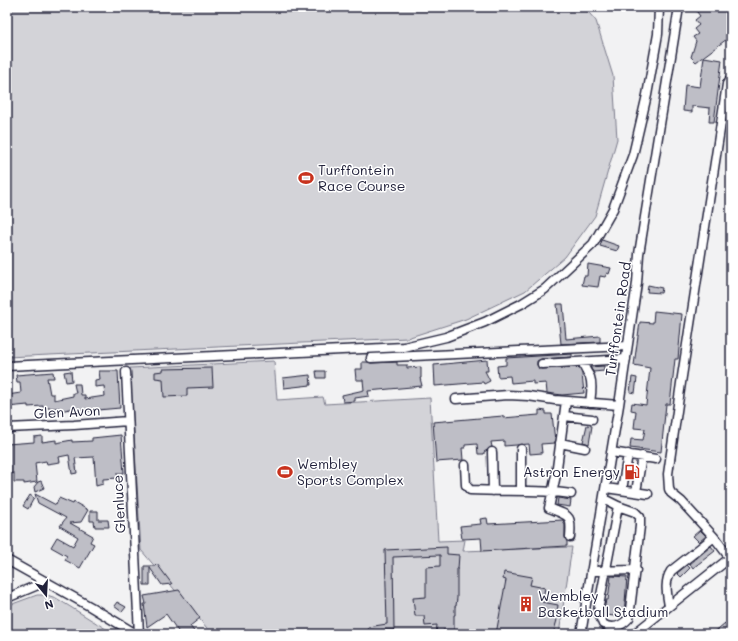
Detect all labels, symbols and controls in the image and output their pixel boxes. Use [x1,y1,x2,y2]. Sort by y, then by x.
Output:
place label: Turffontein Race Course [318,160,406,195]
sports icon: Turffontein Race Course [297,169,315,187]
street label: Turffontein Road [600,260,635,378]
street label: Glen Avon [33,400,101,423]
place label: Wembley Sports Complex [297,454,404,489]
place label: Astron Energy [523,462,620,481]
sports icon: Wembley Sports Complex [276,463,294,481]
fuel station icon: Astron Energy [623,463,641,481]
street label: Glenluce [107,474,130,534]
north arrow [26,575,66,615]
place label: Wembley Basketball Stadium [538,586,668,621]
building icon: Wembley Basketball Stadium [517,595,535,613]
text: N [43,597,56,613]

